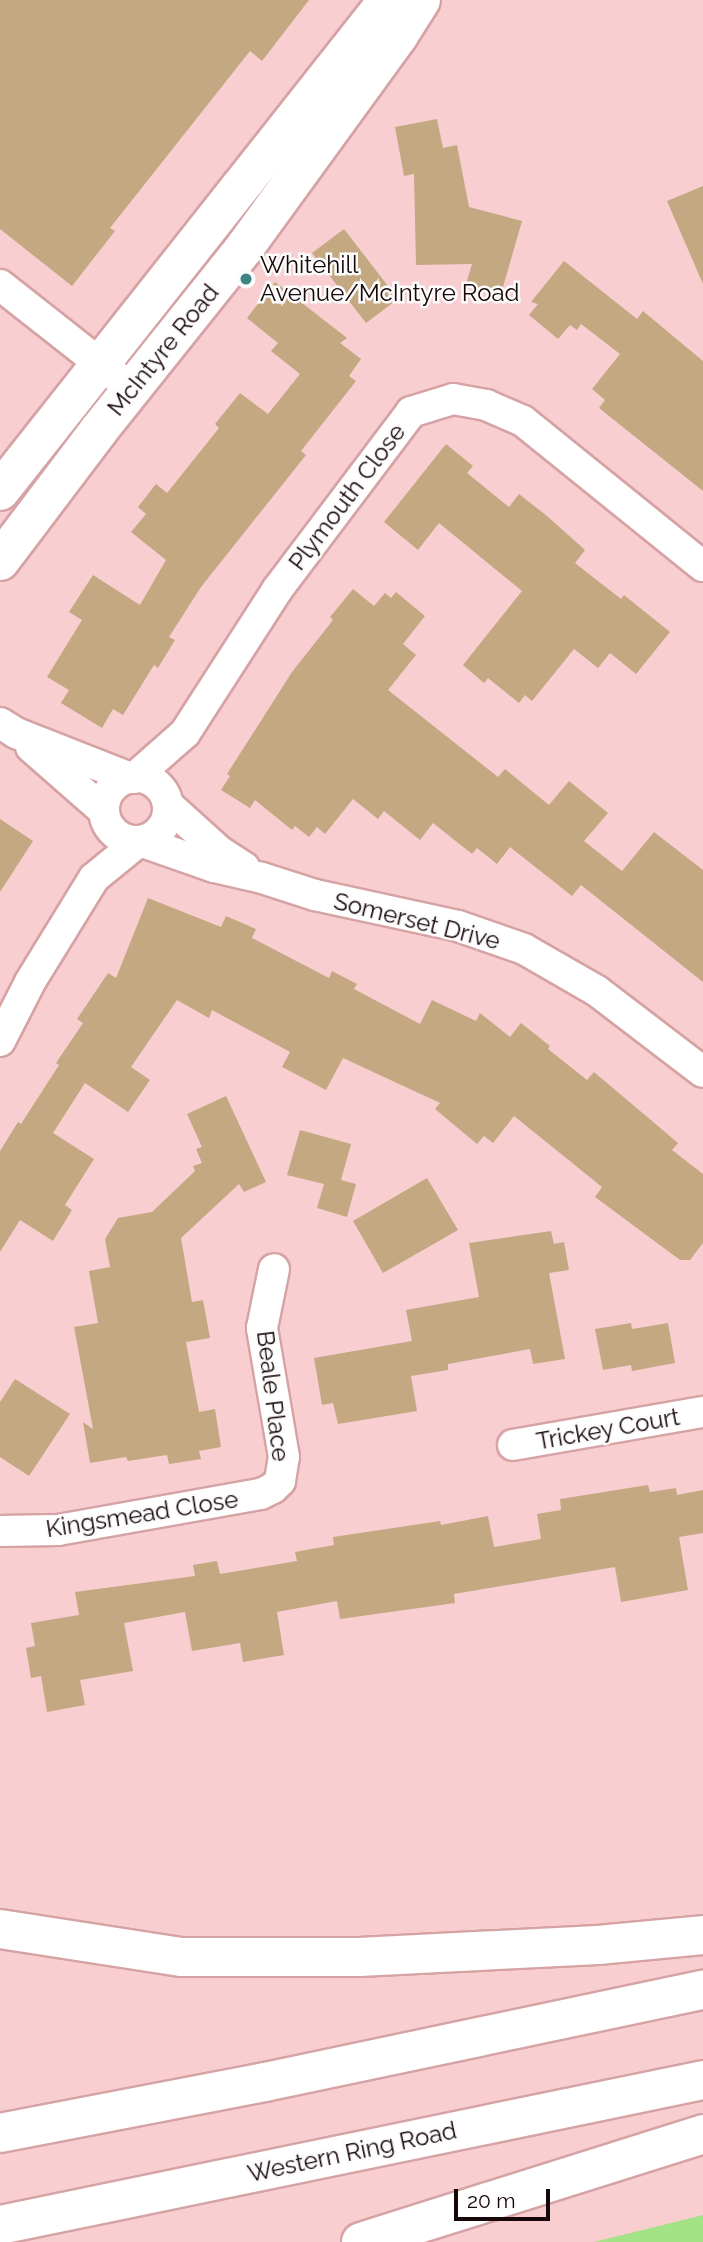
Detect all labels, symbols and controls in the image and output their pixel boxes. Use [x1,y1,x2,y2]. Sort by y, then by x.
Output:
place label: Whitehill Avenue/McIntyre Road [260,251,519,307]
marker: Whitehill Avenue/McIntyre Road [238,271,254,287]
street label: McIntyre Road [101,278,225,422]
street label: Plymouth Close [283,418,411,576]
street label: Somerset Drive [331,886,503,956]
street label: Beale Place [251,1329,295,1463]
street label: Trickey Court [534,1402,682,1456]
street label: Kingsmead Close [44,1485,240,1543]
street label: Western Ring Road [245,2116,459,2188]
scale bar [458,2176,554,2220]
text: 20 m [467,2188,515,2213]

